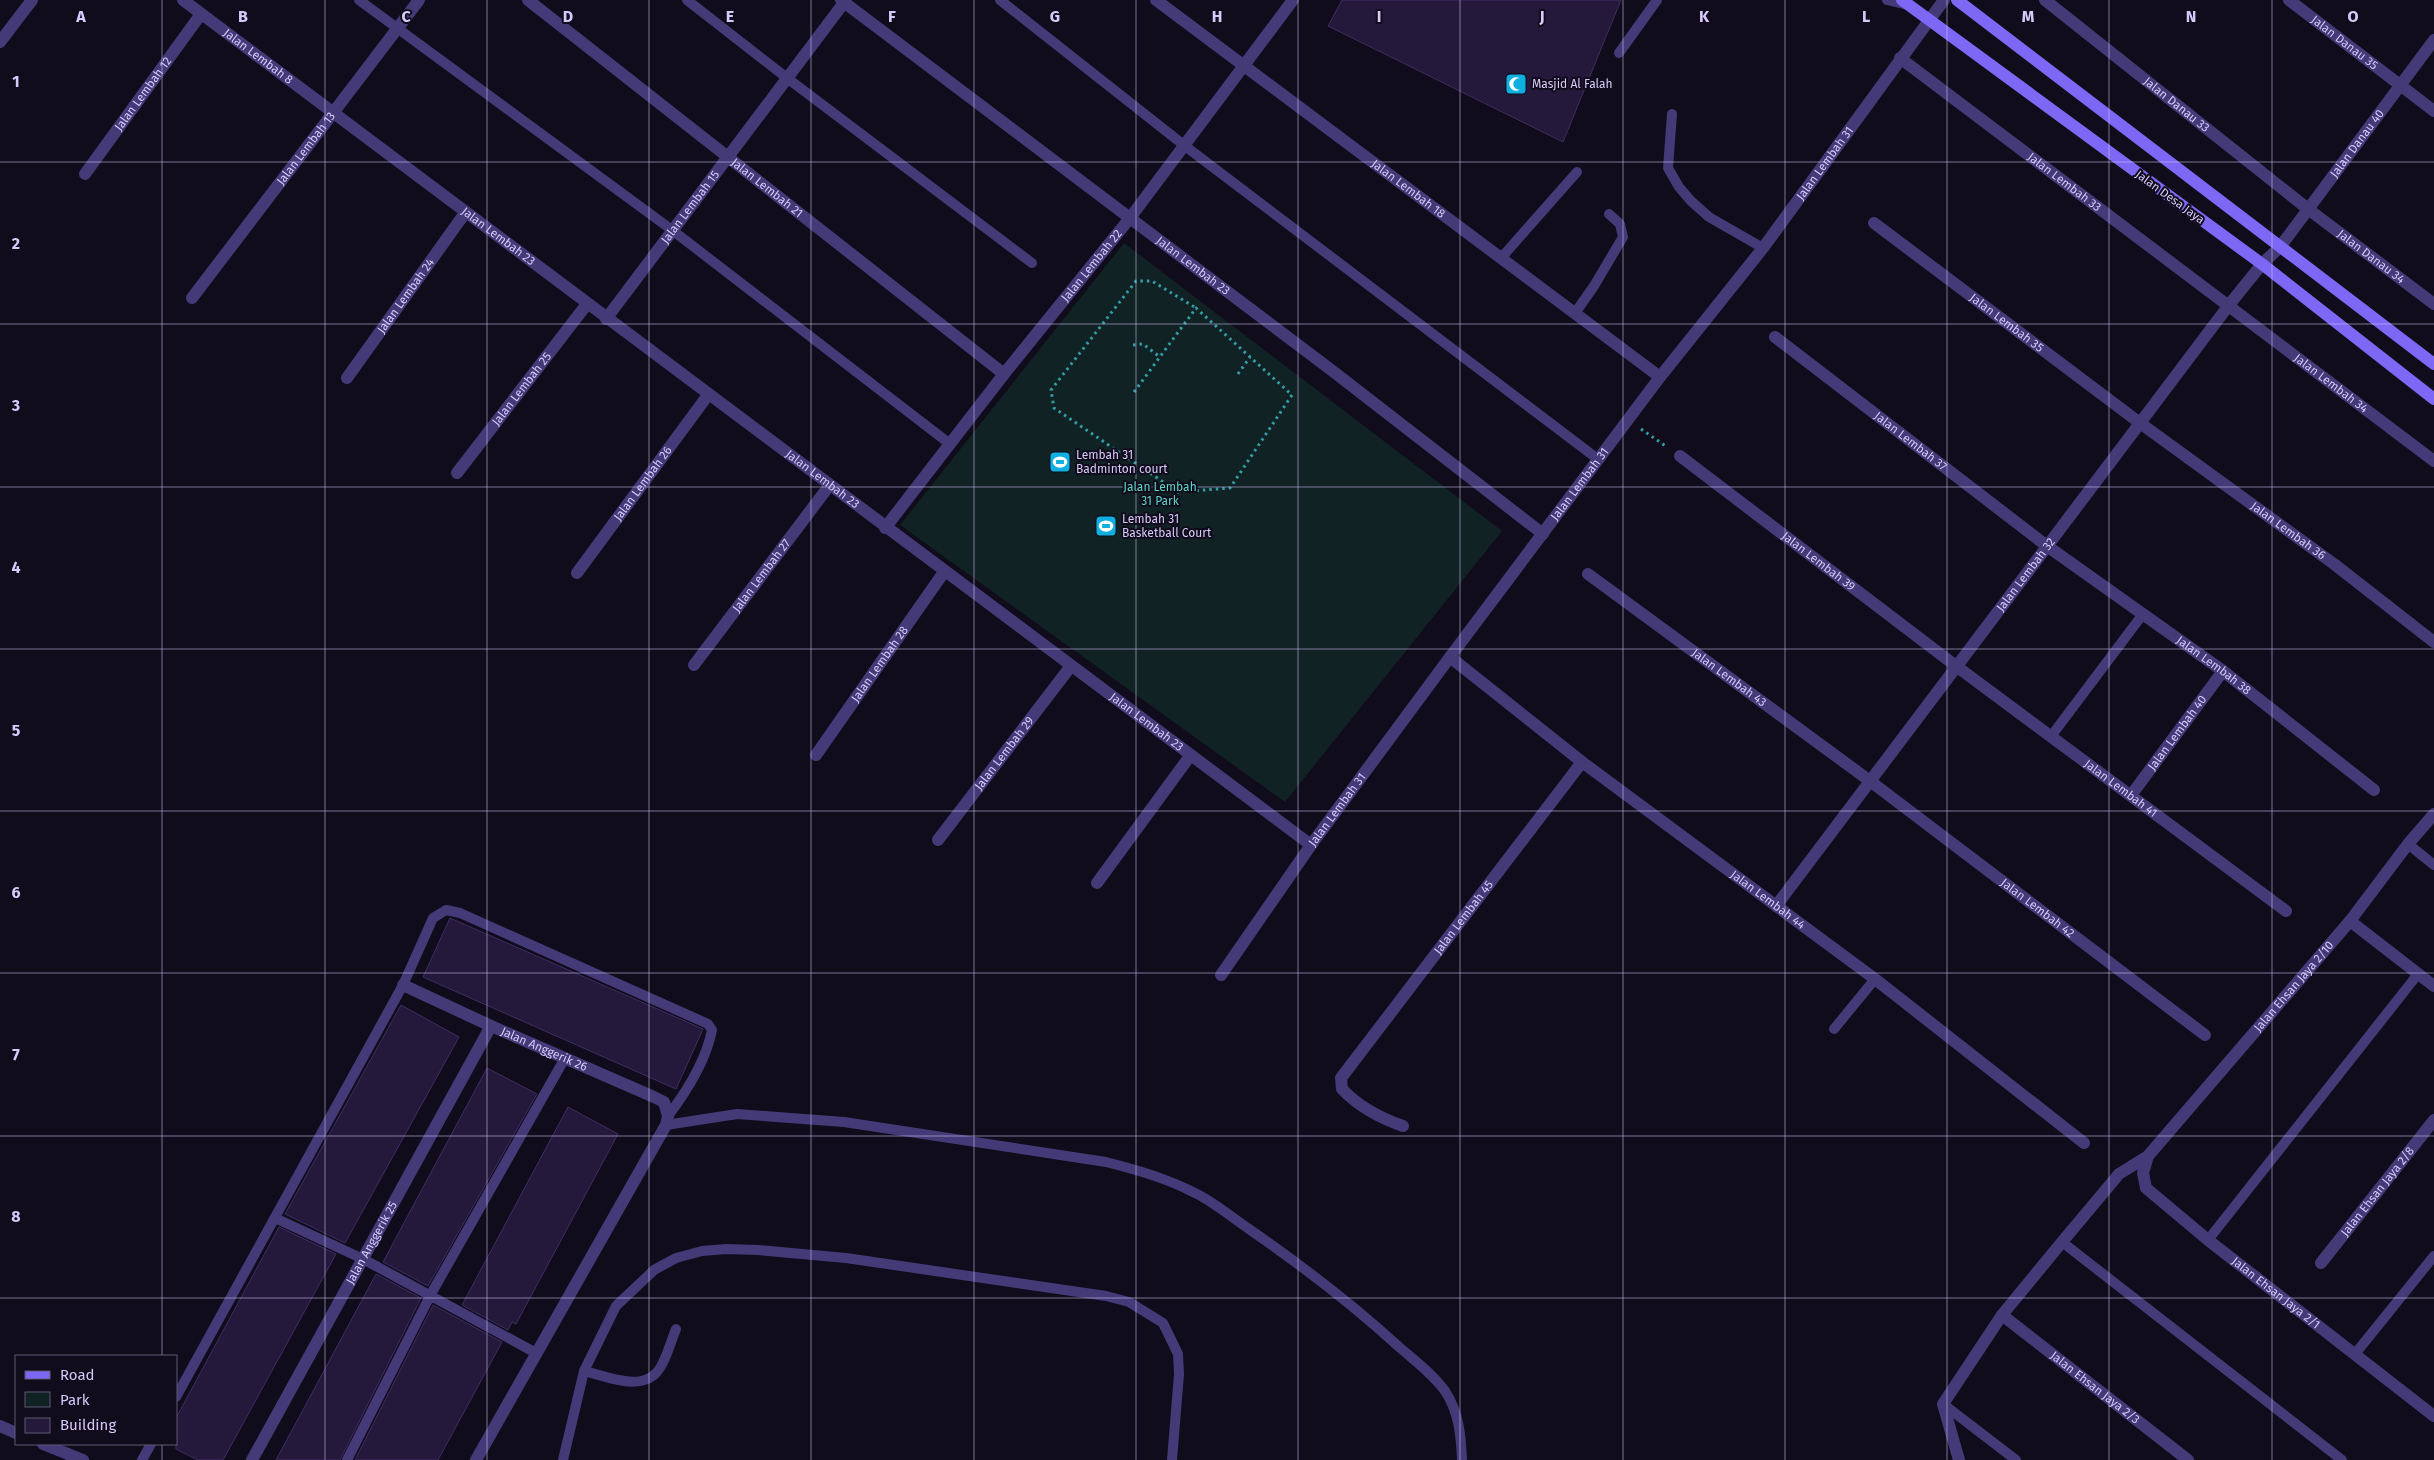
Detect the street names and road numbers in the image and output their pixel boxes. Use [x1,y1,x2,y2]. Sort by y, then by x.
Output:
street label: Jalan Danau 35 [2308,13,2381,72]
street label: Jalan Lembah 8 [221,26,296,87]
street label: Jalan Lembah 12 [112,54,175,133]
street label: Jalan Danau 33 [2141,74,2212,135]
street label: Jalan Danau 40 [2327,106,2387,180]
street label: Jalan Lembah 13 [274,109,338,188]
street label: Jalan Lembah 31 [1793,124,1856,203]
street label: Jalan Lembah 33 [2025,150,2104,214]
street label: Jalan Lembah 21 [728,155,806,220]
street label: Jalan Lembah 18 [1369,157,1448,221]
street label: Jalan Desa Jaya [2133,167,2207,227]
street label: Jalan Lembah 15 [658,168,722,246]
street label: Jalan Lembah 23 [459,204,538,268]
street label: Jalan Lembah 22 [1058,227,1125,304]
street label: Jalan Danau 34 [2335,227,2408,287]
street label: Jalan Lembah 23 [1153,233,1233,298]
street label: Jalan Lembah 24 [374,255,438,336]
street label: Jalan Lembah 35 [1967,291,2046,355]
street label: Jalan Lembah 25 [489,350,554,428]
street label: Jalan Lembah 34 [2291,351,2371,416]
street label: Jalan Lembah 37 [1871,409,1950,474]
street label: Jalan Lembah 26 [611,444,675,524]
street label: Jalan Lembah 31 [1548,445,1612,523]
street label: Jalan Lembah 23 [783,447,862,511]
street label: Jalan Lembah 36 [2248,499,2328,563]
street label: Jalan Lembah 39 [1779,529,1858,594]
street label: Jalan Lembah 32 [1994,535,2058,614]
street label: Jalan Lembah 27 [729,536,793,615]
street label: Jalan Lembah 28 [848,623,911,705]
street label: Jalan Lembah 38 [2174,633,2254,698]
street label: Jalan Lembah 43 [1689,646,1769,709]
street label: Jalan Lembah 23 [1107,690,1186,754]
street label: Jalan Lembah 40 [2145,692,2210,773]
street label: Jalan Lembah 29 [972,714,1037,793]
street label: Jalan Lembah 41 [2081,757,2160,820]
street label: Jalan Lembah 31 [1305,770,1369,849]
street label: Jalan Lembah 44 [1728,867,1808,932]
street label: Jalan Lembah 42 [1998,876,2077,940]
street label: Jalan Lembah 45 [1431,878,1496,957]
street label: Jalan Ehsan Jaya 2/10 [2251,938,2337,1035]
street label: Jalan Anggerik 26 [499,1024,589,1074]
street label: Jalan Ehsan Jaya 2/8 [2338,1144,2417,1239]
street label: Jalan Anggerik 25 [343,1199,400,1287]
street label: Jalan Ehsan Jaya 2/1 [2229,1254,2323,1332]
street label: Jalan Ehsan Jaya 2/3 [2048,1348,2142,1427]

